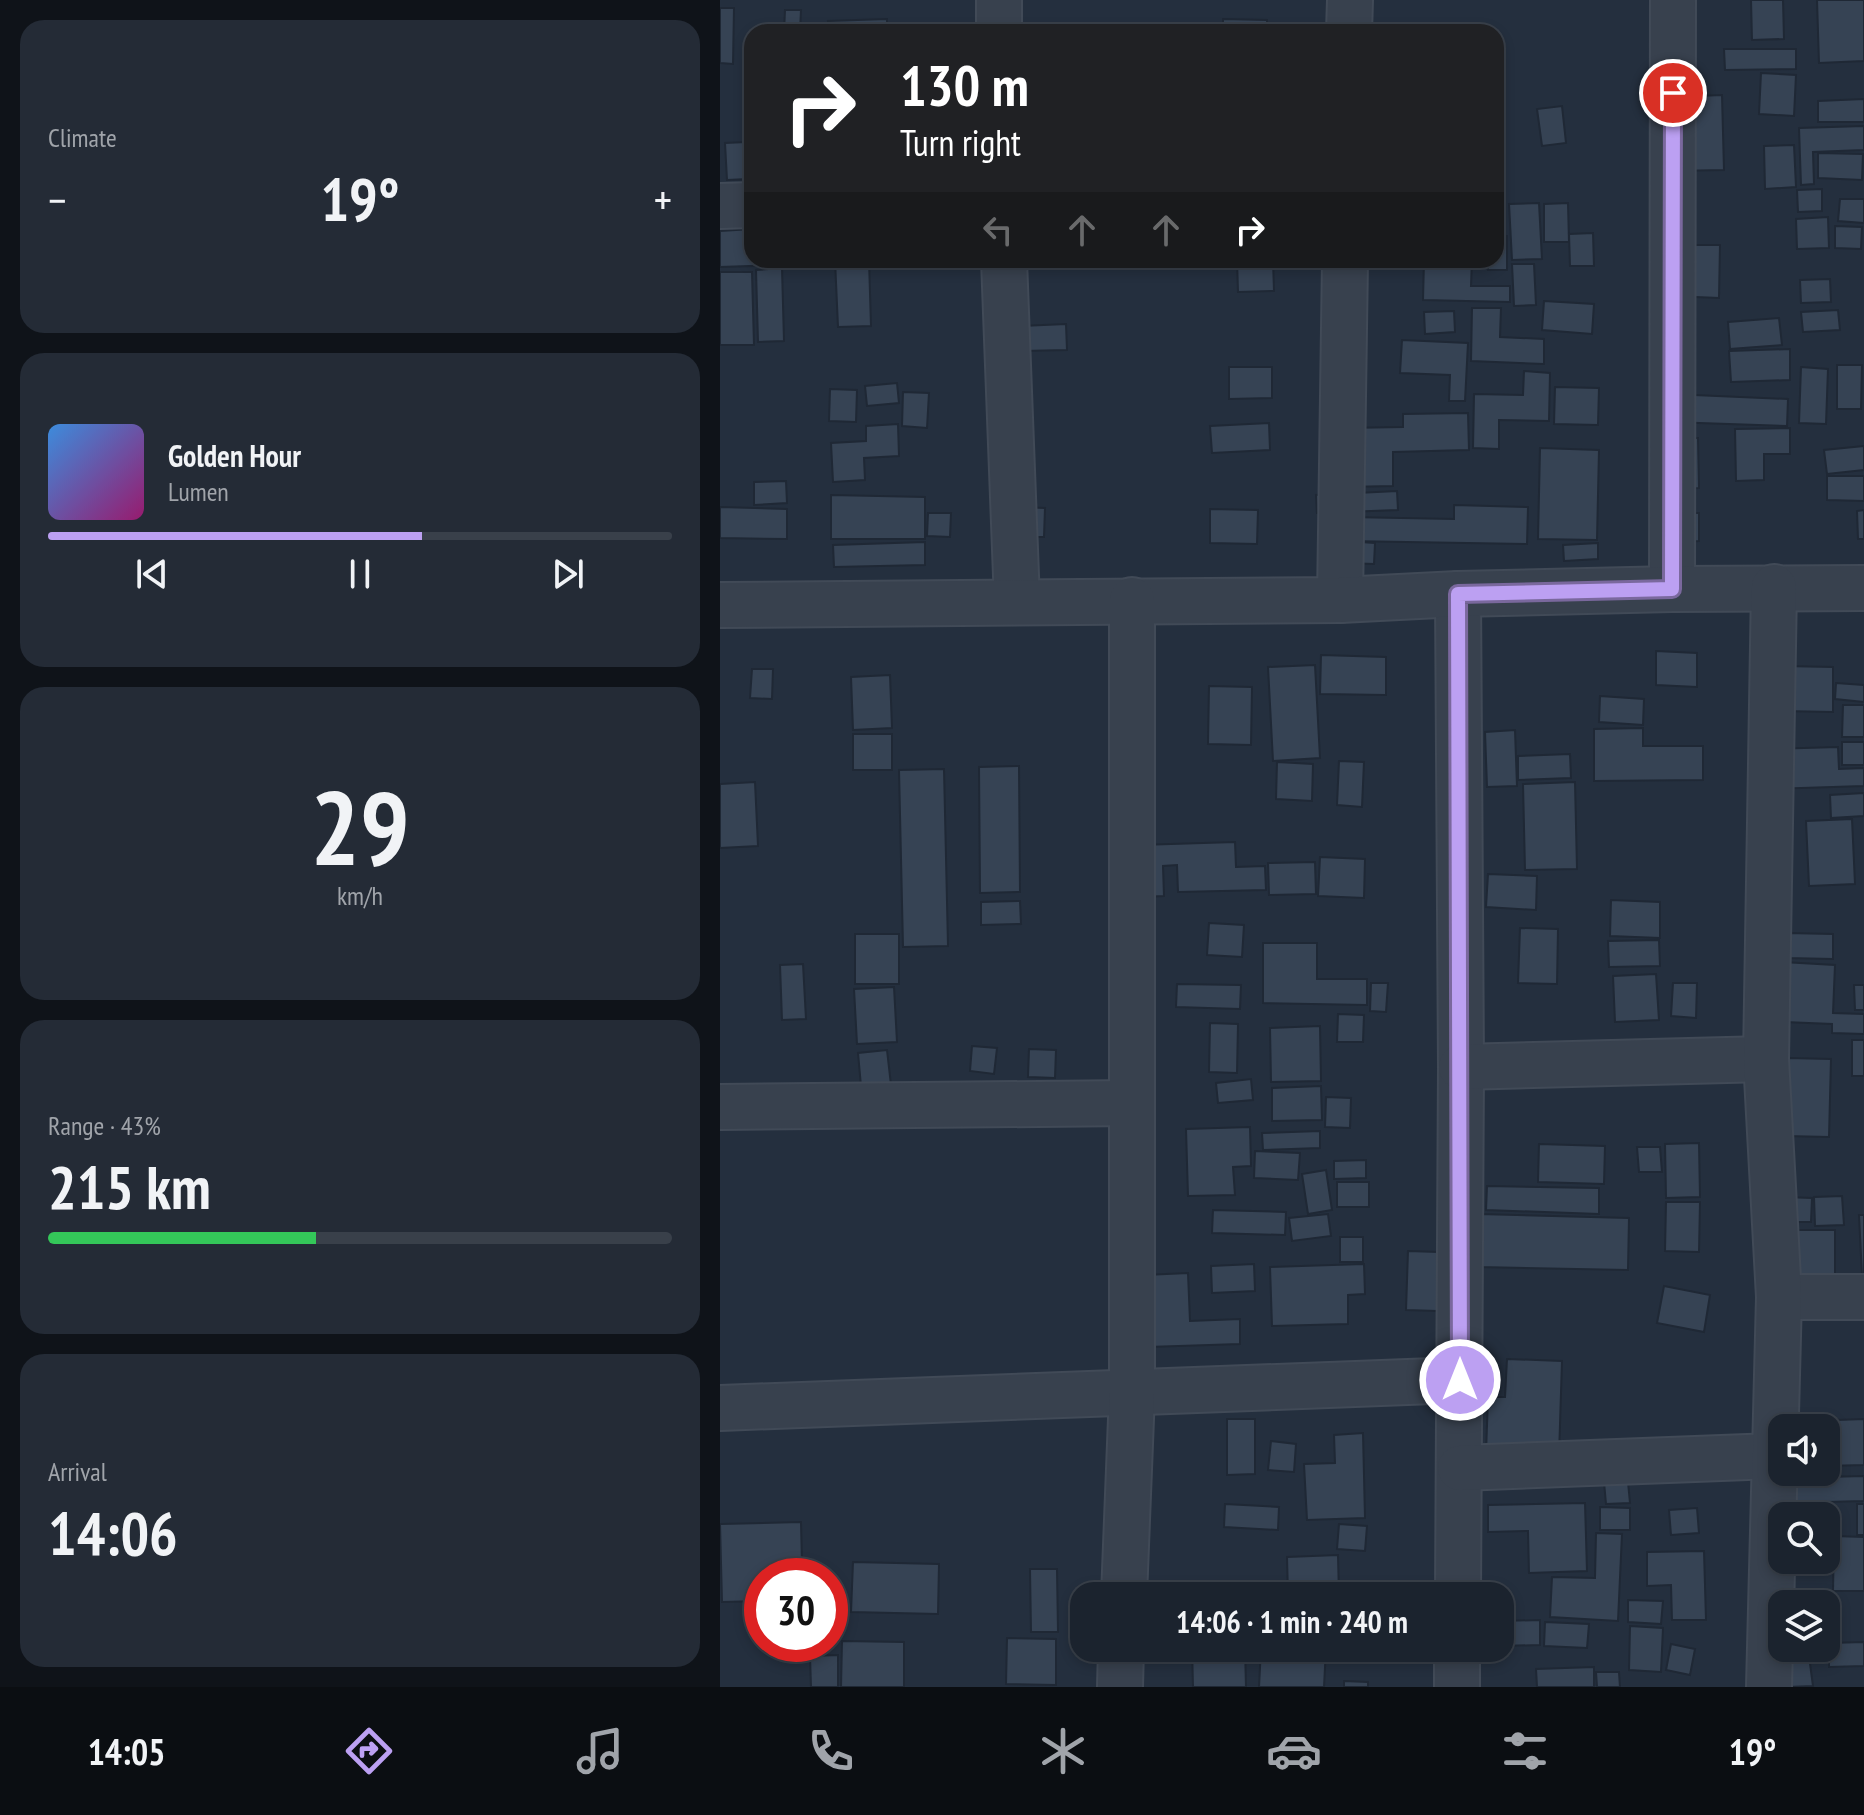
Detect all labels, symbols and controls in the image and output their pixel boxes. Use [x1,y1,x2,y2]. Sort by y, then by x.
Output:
text: 130 m [900,49,1029,121]
icon: right [768,56,872,160]
pin [1639,59,1707,127]
icon: arrive [1651,71,1695,115]
text: Turn right [900,119,1021,166]
text: Climate [48,121,117,154]
text: 19° [320,160,400,238]
text: − [48,171,66,228]
text: + [654,171,672,228]
icon: left [976,208,1020,252]
icon: ahead [1060,208,1104,252]
icon: ahead [1144,208,1188,252]
icon: right [1228,208,1272,252]
text: Golden Hour [168,436,301,475]
text: Lumen [168,475,229,508]
icon: previous [130,552,174,596]
icon: pause [338,552,382,596]
icon: next [546,552,590,596]
text: 29 [310,759,410,894]
text: km/h [337,879,383,912]
text: Range · 43% [48,1109,161,1142]
text: 215 km [48,1148,211,1226]
position arrow [1418,1338,1502,1422]
map controls [1768,1414,1840,1662]
button: sound [1768,1414,1840,1486]
text: Arrival [48,1455,107,1488]
text: 14:06 [48,1494,178,1572]
button: search [1768,1502,1840,1574]
speed limit sign: 30 [744,1558,848,1662]
button: layers [1768,1590,1840,1662]
text: 14:06 · 1 min · 240 m [1176,1602,1408,1641]
icon: directions [341,1723,397,1779]
icon: music [572,1723,628,1779]
icon: phone [803,1723,859,1779]
icon: climate [1035,1723,1091,1779]
icon: car [1266,1723,1322,1779]
icon: filters [1497,1723,1553,1779]
text: 14:05 [88,1728,166,1775]
text: 19° [1729,1728,1776,1775]

